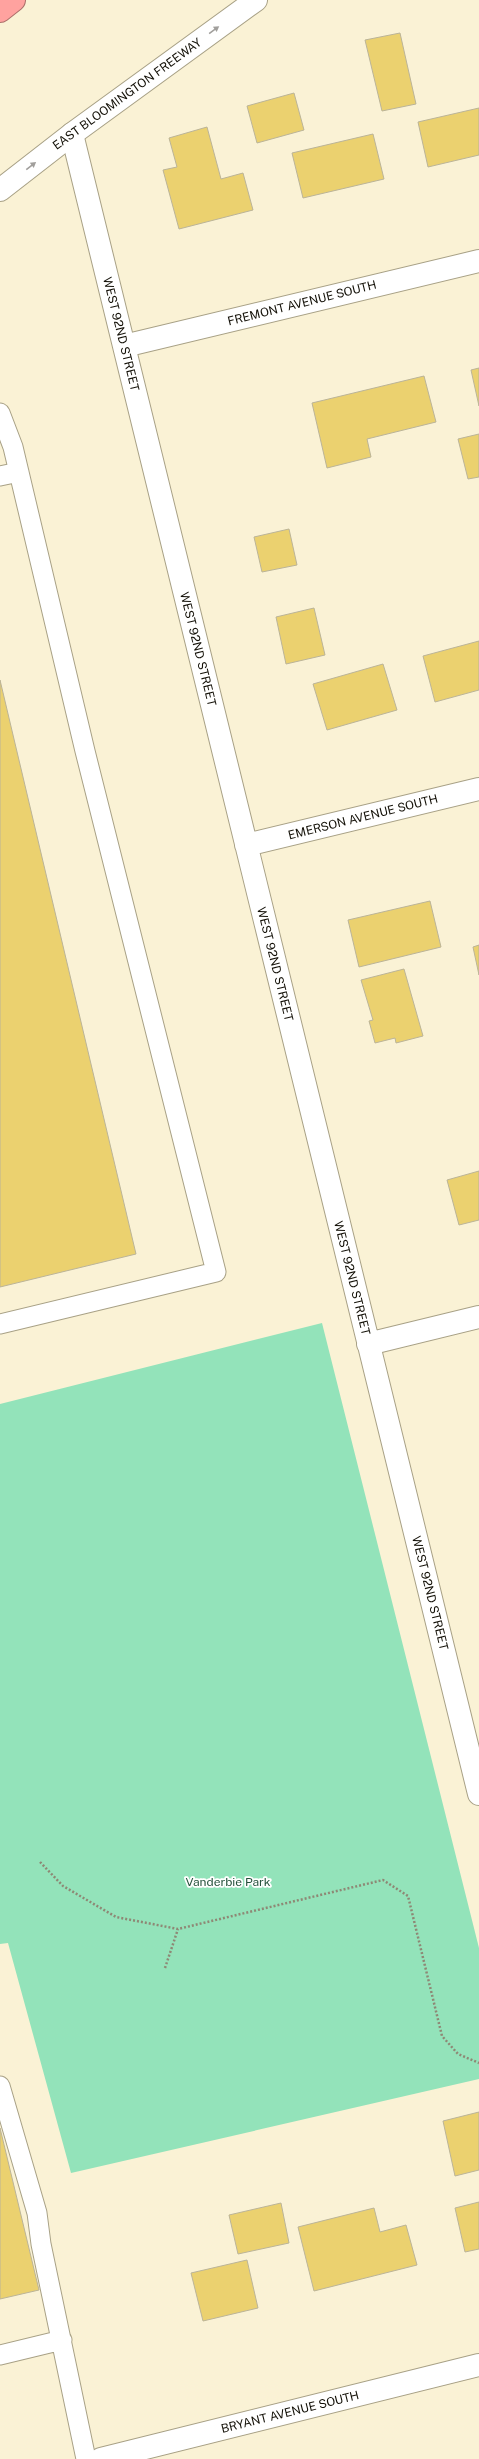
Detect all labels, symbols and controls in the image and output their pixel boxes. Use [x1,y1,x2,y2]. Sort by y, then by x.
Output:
one-way arrow [208,26,219,34]
street label: EAST BLOOMINGTON FREEWAY [50,35,205,153]
one-way arrow [25,162,36,171]
street label: WEST 92ND STREET [100,275,142,393]
street label: FREMONT AVENUE SOUTH [226,278,378,328]
street label: WEST 92ND STREET [177,590,219,708]
street label: EMERSON AVENUE SOUTH [287,792,439,842]
street label: WEST 92ND STREET [254,905,296,1023]
street label: WEST 92ND STREET [331,1219,373,1337]
street label: WEST 92ND STREET [409,1534,451,1652]
park label: Vanderbie Park [185,1875,271,1889]
street label: BRYANT AVENUE SOUTH [220,2388,360,2436]

